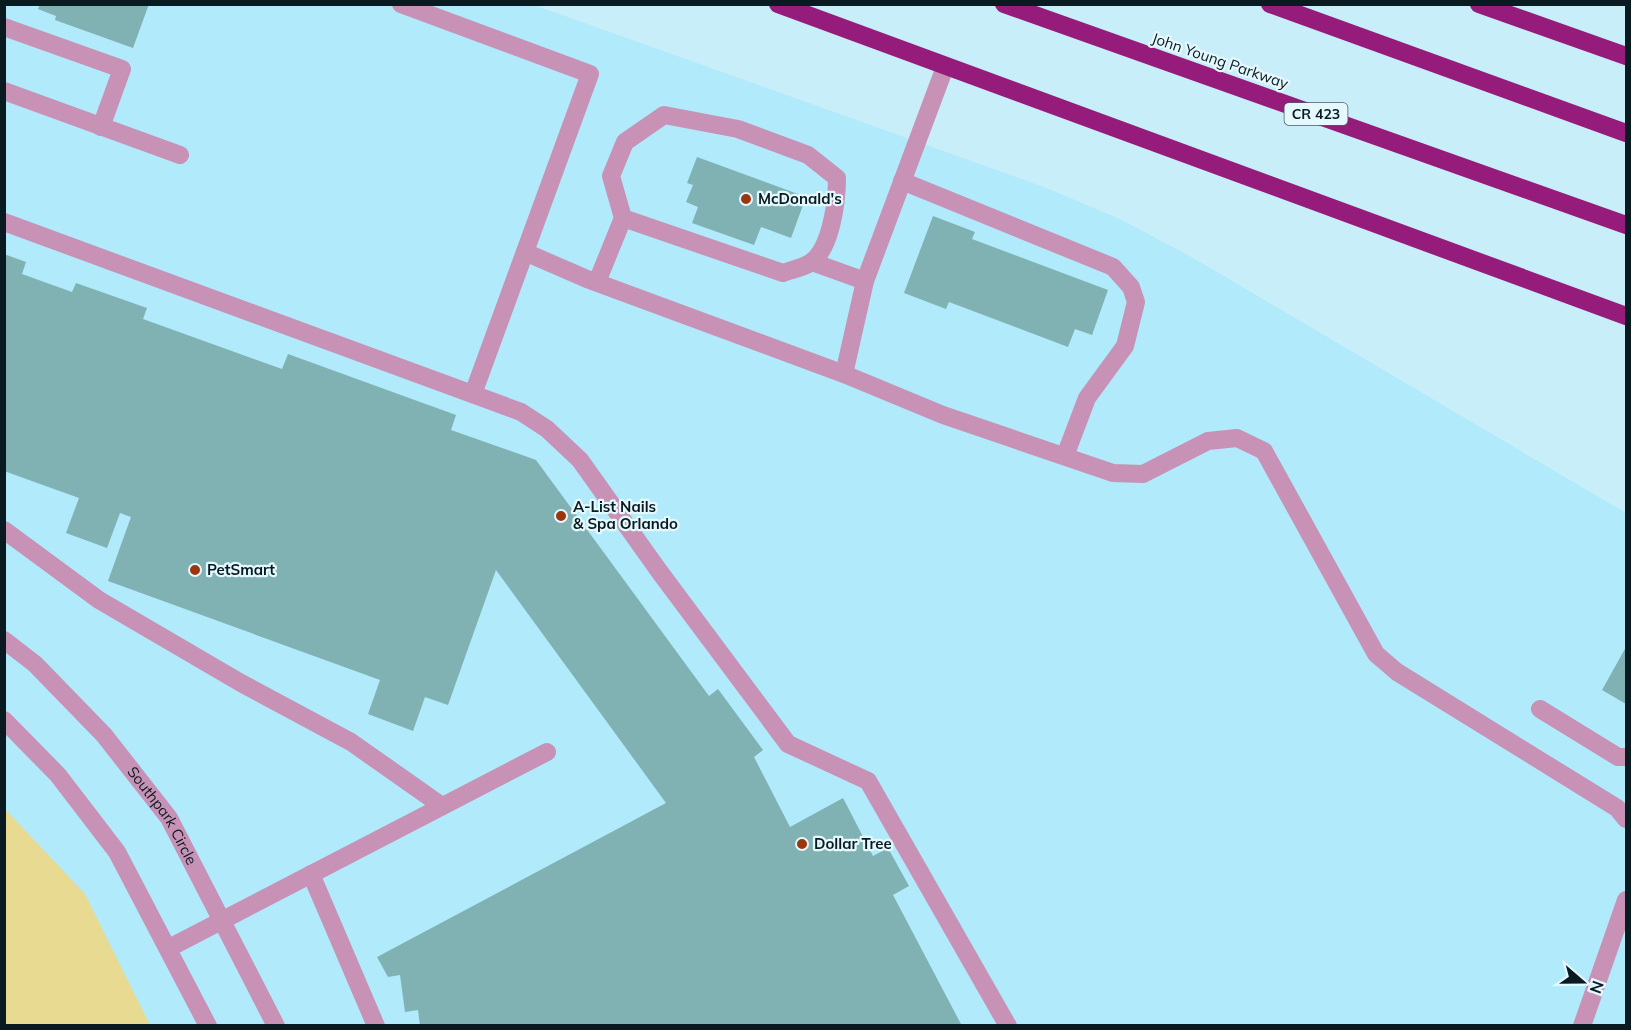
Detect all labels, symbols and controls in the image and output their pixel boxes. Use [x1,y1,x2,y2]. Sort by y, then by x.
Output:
street label: John Young Parkway [1149,28,1291,93]
road number: CR 423 [1284,103,1348,125]
place label: McDonald's [758,189,842,208]
marker: McDonald's [739,192,753,206]
place label: A-List Nails & Spa Orlando [573,497,678,533]
marker: A-List Nails & Spa Orlando [554,509,568,523]
place label: PetSmart [207,560,275,579]
marker: PetSmart [188,563,202,577]
street label: Southpark Circle [123,762,201,868]
place label: Dollar Tree [814,834,892,853]
marker: Dollar Tree [795,837,809,851]
north arrow [1553,952,1613,1012]
text: N [1586,978,1609,996]

